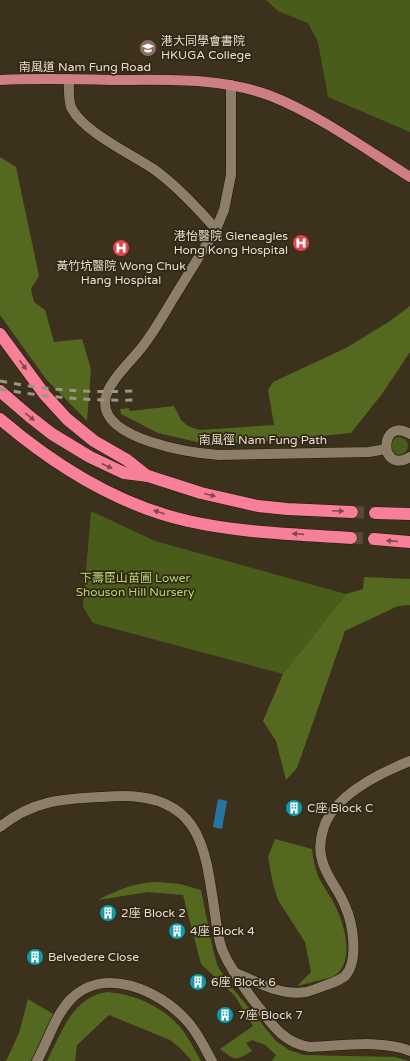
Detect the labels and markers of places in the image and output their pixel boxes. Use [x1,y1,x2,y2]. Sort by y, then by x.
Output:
place label: 港大同學會書院 HKUGA College [161,34,251,62]
school or university icon: 港大同學會書院 HKUGA College [138,38,158,58]
place label: 港怡醫院 Gleneagles Hong Kong Hospital [174,229,288,257]
hospital icon: 港怡醫院 Gleneagles Hong Kong Hospital [291,233,311,253]
hospital icon: 黃竹坑醫院 Wong Chuk Hang Hospital [111,238,131,258]
place label: 黃竹坑醫院 Wong Chuk Hang Hospital [56,259,186,287]
building icon: C座 Block C [284,798,304,818]
place label: C座 Block C [307,801,373,815]
building icon: 2座 Block 2 [98,903,118,923]
place label: 2座 Block 2 [121,906,186,920]
building icon: 4座 Block 4 [167,921,187,941]
place label: 4座 Block 4 [190,924,255,938]
building icon: Belvedere Close [25,947,45,967]
place label: Belvedere Close [48,950,139,964]
building icon: 6座 Block 6 [188,972,208,992]
place label: 6座 Block 6 [211,975,276,989]
building icon: 7座 Block 7 [215,1005,235,1025]
place label: 7座 Block 7 [238,1008,303,1022]

